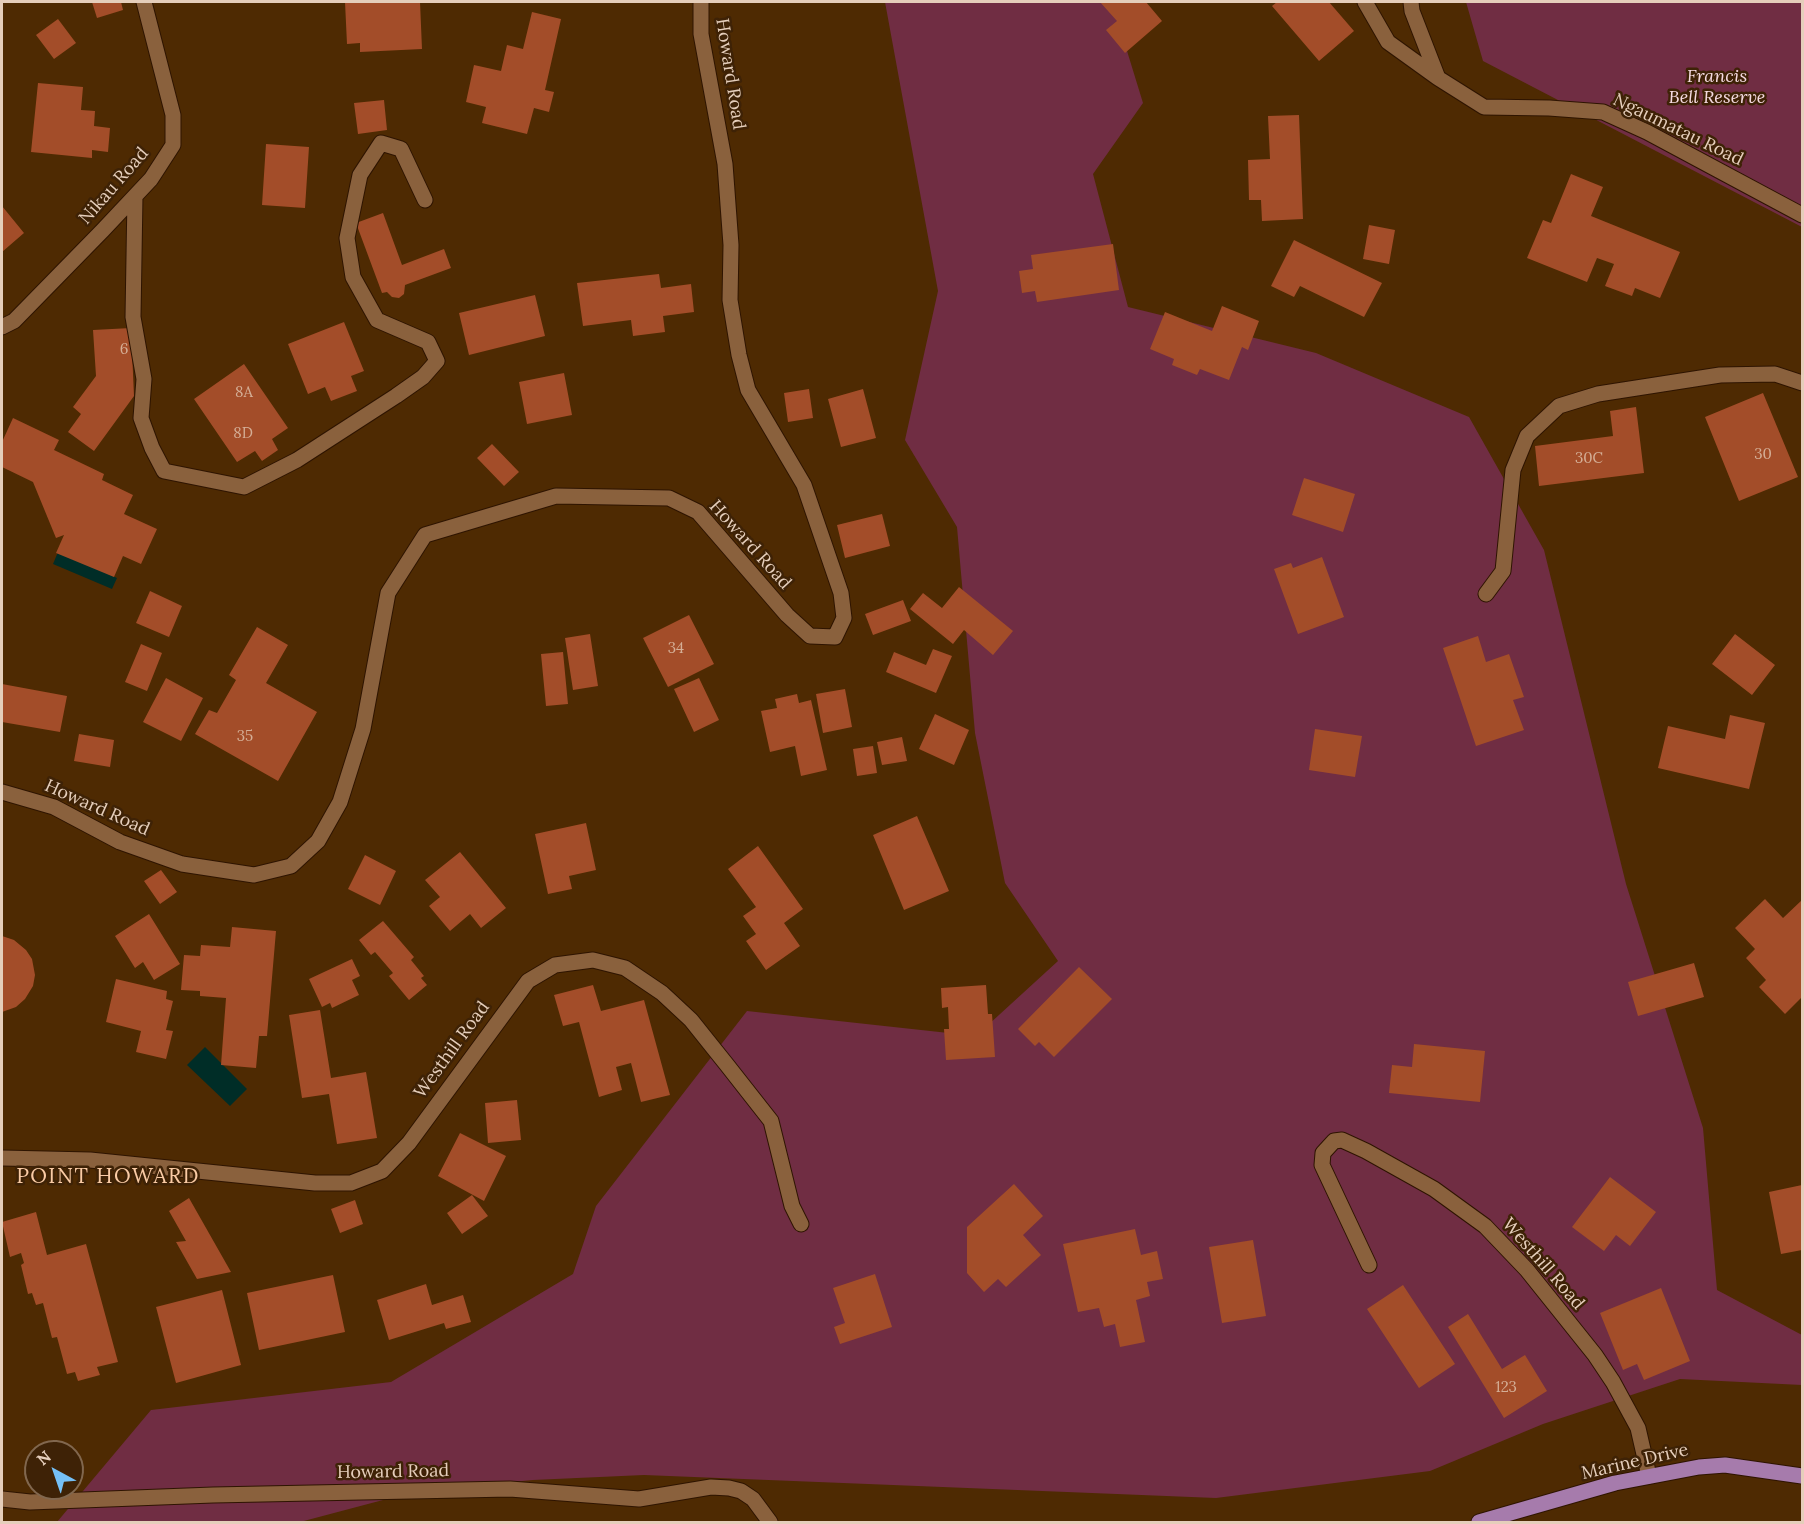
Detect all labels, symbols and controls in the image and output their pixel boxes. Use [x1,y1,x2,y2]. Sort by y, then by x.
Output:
street label: Howard Road [711,17,749,131]
park label: Francis Bell Reserve [1669,66,1765,109]
street label: Ngaumatau Road [1609,89,1747,171]
street label: Nikau Road [75,143,153,229]
house number: 6 [120,341,128,359]
house number: 8A [235,384,253,402]
house number: 8D [233,425,253,443]
house number: 30 [1754,446,1772,464]
house number: 30C [1575,450,1603,468]
street label: Howard Road [704,496,796,594]
house number: 34 [668,640,684,658]
house number: 35 [237,728,253,746]
street label: Howard Road [41,775,153,841]
street label: Westhill Road [410,997,494,1103]
district label: POINT HOWARD [16,1164,200,1190]
street label: Westhill Road [1497,1214,1589,1314]
house number: 123 [1495,1379,1517,1397]
street label: Marine Drive [1579,1439,1691,1485]
north arrow [24,1440,84,1500]
text: N [33,1446,55,1469]
street label: Howard Road [337,1460,449,1484]

